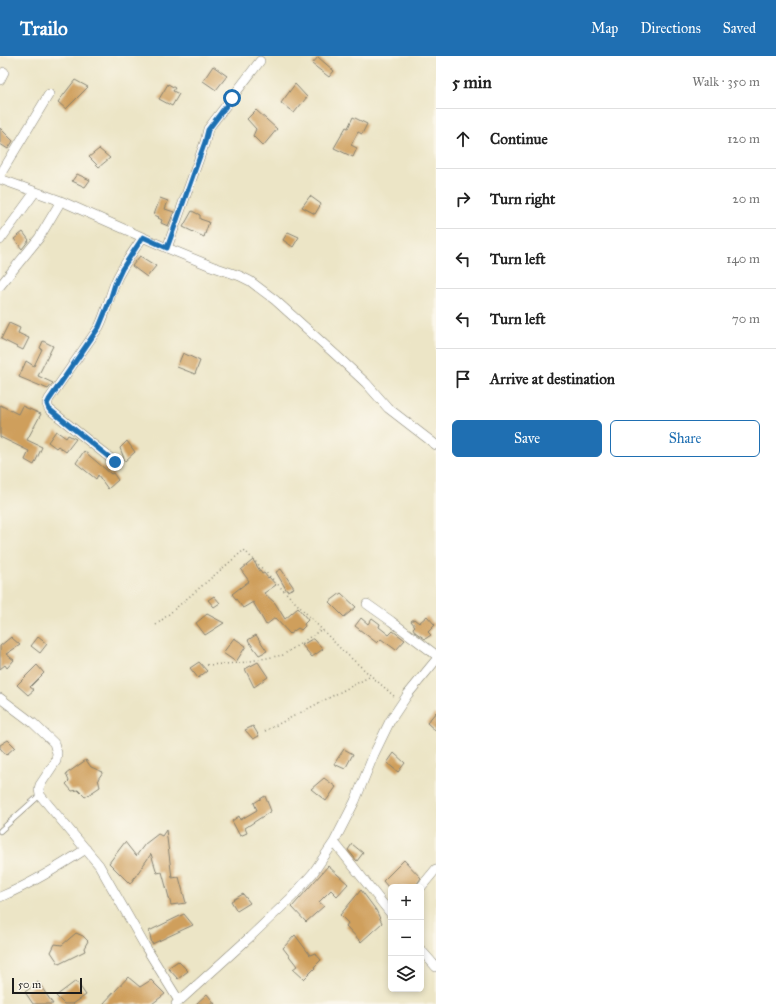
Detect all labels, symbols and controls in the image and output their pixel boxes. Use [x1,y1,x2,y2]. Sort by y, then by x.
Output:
text: Trailo [20,17,68,40]
text: Map [591,20,618,37]
text: Directions [640,20,701,37]
text: Saved [723,20,756,37]
text: 5 min [452,72,492,93]
text: Walk · 350 m [692,74,760,90]
route start [223,89,241,107]
icon: ahead [452,128,474,150]
text: Continue [490,130,548,148]
text: 120 m [727,131,760,147]
icon: right [452,188,474,210]
text: Turn right [490,190,555,208]
text: 20 m [732,191,760,207]
icon: left [452,248,474,270]
text: Turn left [490,250,546,268]
text: 140 m [726,251,760,267]
icon: left [452,308,474,330]
text: Turn left [490,310,546,328]
text: 70 m [732,311,760,327]
icon: arrive [452,368,474,390]
text: Arrive at destination [490,370,615,388]
button: Save [452,420,602,457]
button: Share [610,420,760,457]
route end [106,453,124,471]
map controls [388,884,424,992]
button: + [388,884,424,920]
button: − [388,920,424,956]
button: layers [388,956,424,992]
scale bar [12,976,82,995]
text: 50 m [18,978,41,991]

